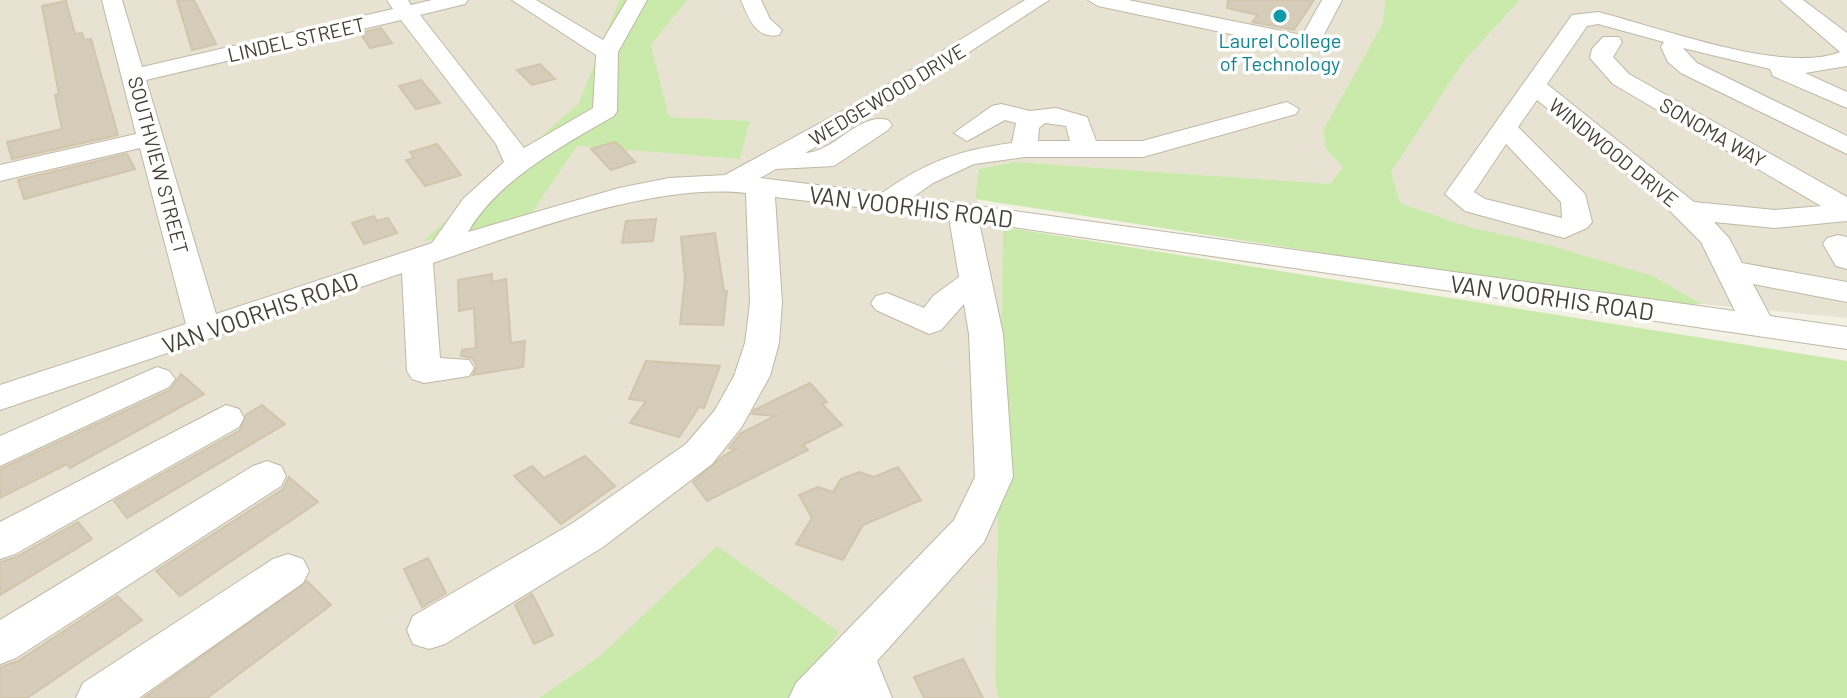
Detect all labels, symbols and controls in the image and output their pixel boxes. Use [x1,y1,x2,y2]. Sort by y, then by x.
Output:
marker: Laurel College of Technology [1271,7,1289,25]
street label: LINDEL STREET [225,12,367,66]
place label: Laurel College of Technology [1219,28,1341,75]
street label: WEDGEWOOD DRIVE [804,38,970,150]
street label: SOUTHVIEW STREET [124,74,194,256]
street label: WINDWOOD DRIVE [1544,92,1684,212]
street label: SONOMA WAY [1656,92,1770,172]
street label: VAN VOORHIS ROAD [807,179,1015,233]
street label: VAN VOORHIS ROAD [158,265,362,359]
street label: VAN VOORHIS ROAD [1448,268,1656,326]

